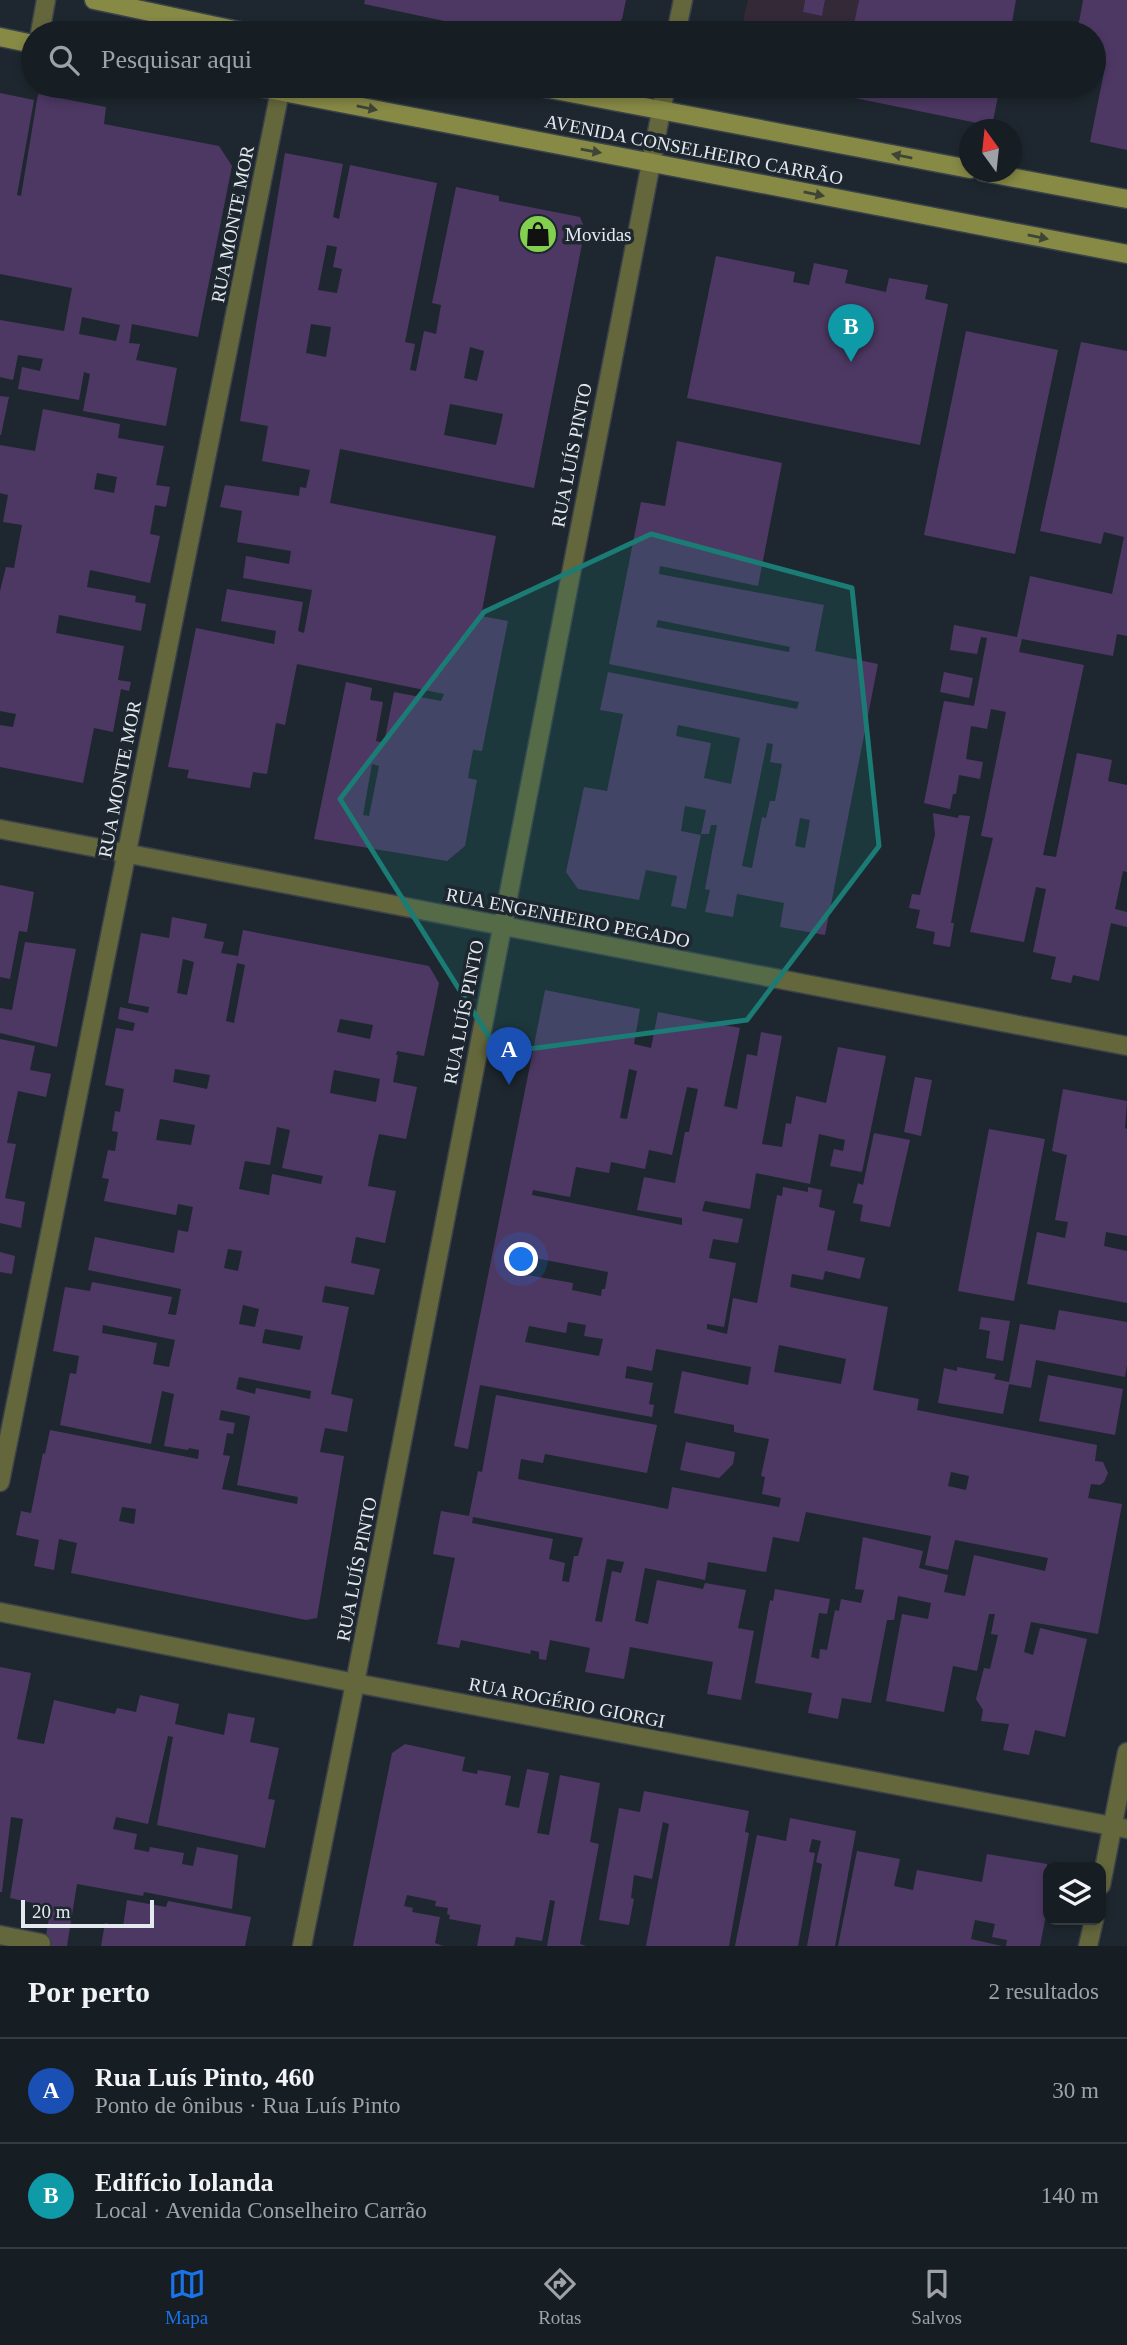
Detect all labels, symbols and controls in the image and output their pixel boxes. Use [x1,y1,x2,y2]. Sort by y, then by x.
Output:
search box [21,21,1106,98]
icon: search [45,41,83,79]
text: Pesquisar aqui [101,45,252,74]
one-way arrow [356,103,378,114]
street label: AVENIDA CONSELHEIRO CARRÃO [543,110,845,189]
north arrow [959,119,1022,182]
street label: RUA MONTE MOR [207,144,258,304]
one-way arrow [580,146,602,157]
one-way arrow [891,150,913,161]
one-way arrow [803,188,825,199]
shop icon: Movidas [517,213,559,255]
place label: Movidas [565,224,632,245]
one-way arrow [1027,231,1049,242]
pin: B [828,304,874,362]
street label: RUA LUÍS PINTO [547,381,596,529]
street label: RUA MONTE MOR [94,699,145,859]
street label: RUA ENGENHEIRO PEGADO [444,884,692,951]
street label: RUA LUÍS PINTO [439,938,488,1086]
pin: A [486,1027,532,1085]
your location [504,1242,538,1276]
street label: RUA LUÍS PINTO [332,1495,381,1643]
street label: RUA ROGÉRIO GIORGI [467,1673,667,1732]
map controls [1043,1862,1106,1925]
button: layers [1043,1862,1106,1925]
scale bar [21,1897,154,1929]
text: 20 m [32,1901,71,1922]
text: Por perto [28,1975,150,2008]
text: 2 resultados [988,1979,1099,2004]
text: Rua Luís Pinto, 460 [95,2063,315,2092]
text: A [43,2078,59,2103]
text: 30 m [1052,2078,1099,2103]
text: Ponto de ônibus · Rua Luís Pinto [95,2093,400,2118]
text: Edifício Iolanda [95,2168,273,2197]
text: B [43,2183,59,2208]
text: 140 m [1041,2183,1099,2208]
text: Local · Avenida Conselheiro Carrão [95,2198,427,2223]
tab: Mapa [165,2265,208,2329]
tab: Rotas [538,2265,581,2329]
tab: Salvos [911,2265,962,2329]

